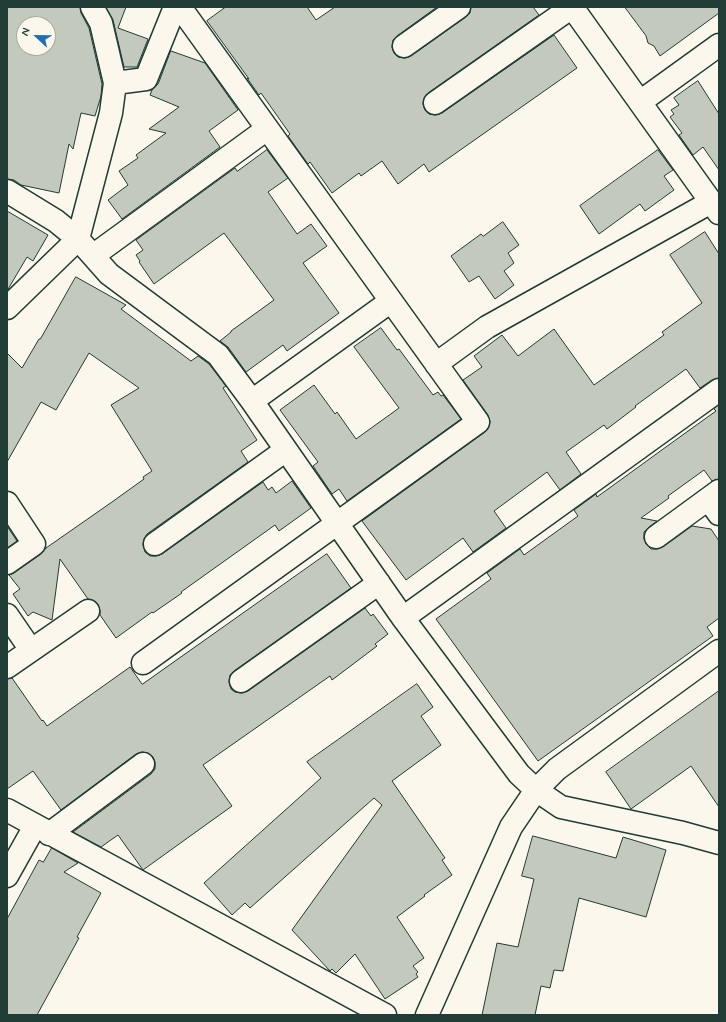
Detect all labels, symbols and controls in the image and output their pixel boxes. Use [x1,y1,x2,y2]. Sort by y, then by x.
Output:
north arrow [16,16,56,56]
text: N [18,26,34,38]

